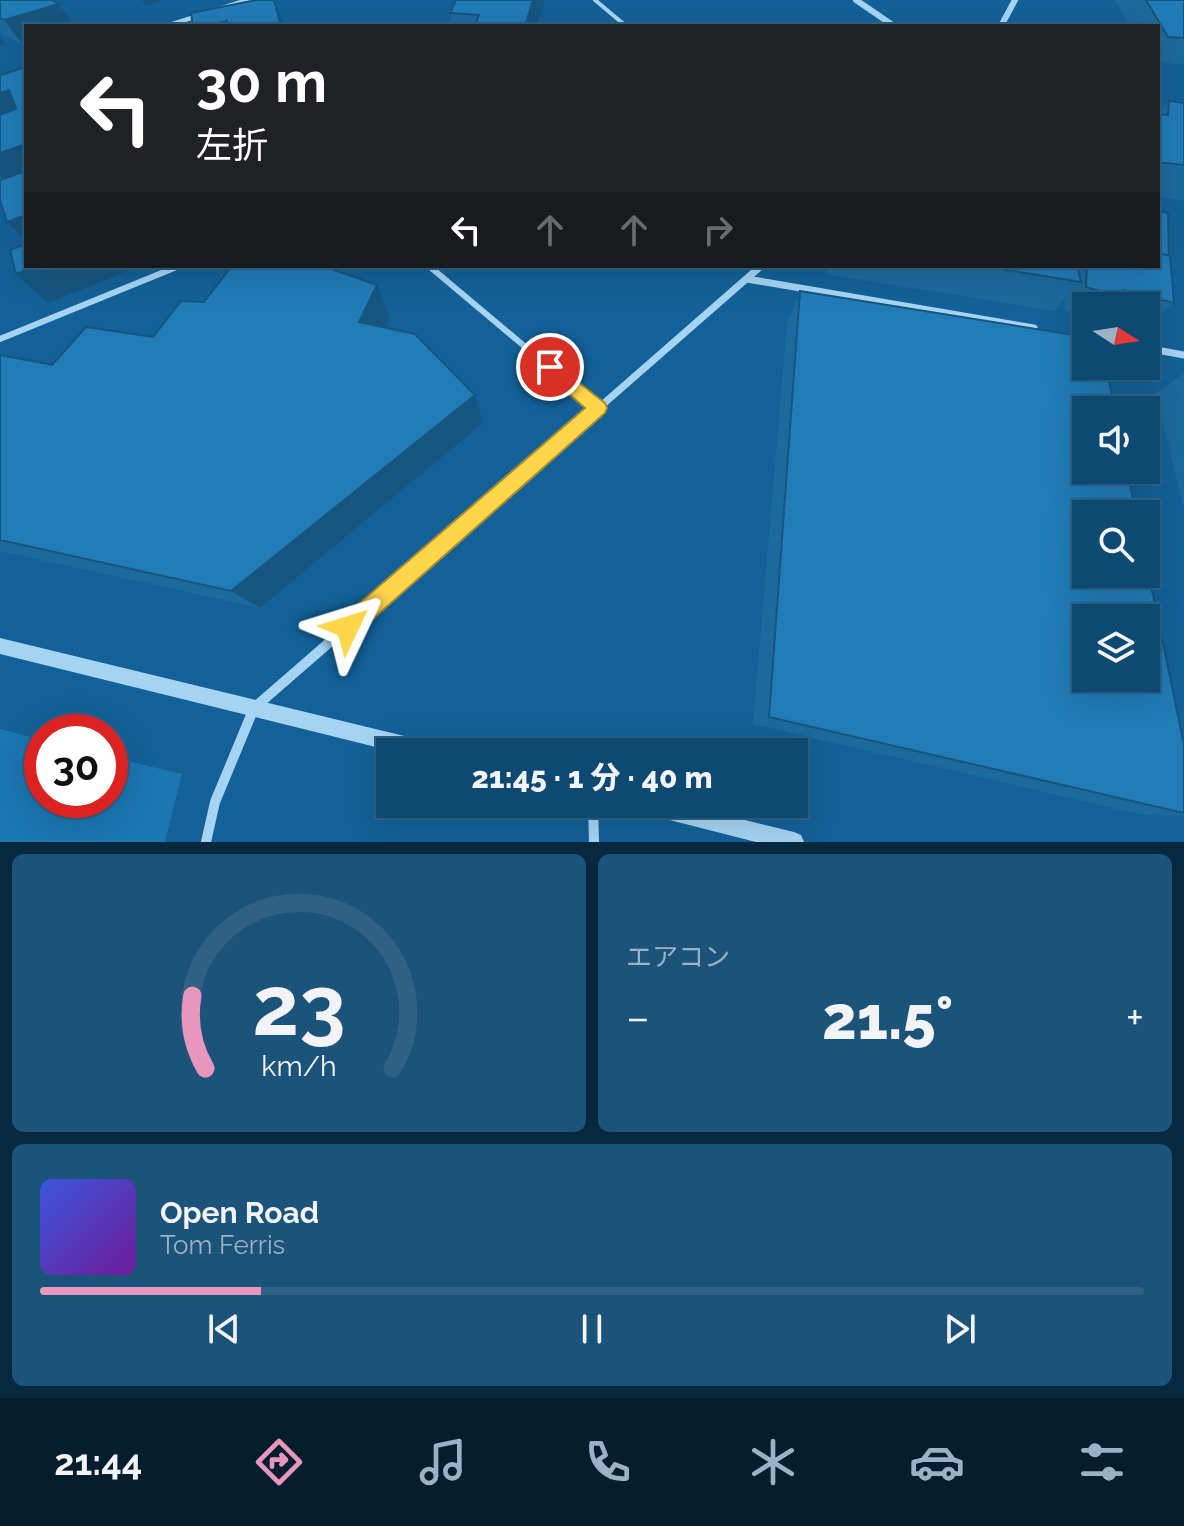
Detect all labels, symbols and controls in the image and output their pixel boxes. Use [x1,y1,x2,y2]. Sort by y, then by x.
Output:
text: 30 m [196,49,327,115]
icon: left [64,56,168,160]
text: 左折 [196,124,268,166]
icon: left [444,208,488,252]
icon: ahead [528,208,572,252]
icon: ahead [612,208,656,252]
icon: right [696,208,740,252]
north arrow [1072,292,1160,380]
map controls [1072,292,1160,692]
pin [516,333,584,401]
icon: arrive [528,345,572,389]
button: sound [1072,396,1160,484]
button: search [1072,500,1160,588]
position arrow [306,585,390,669]
button: layers [1072,604,1160,692]
speed limit sign: 30 [24,714,128,818]
text: 21:45 · 1 分 · 40 m [472,760,712,795]
text: エアコン [626,942,730,972]
text: 23 [252,957,346,1054]
text: 21.5° [822,983,953,1053]
text: − [626,992,650,1043]
text: + [1126,992,1144,1043]
text: km/h [261,1049,337,1083]
text: Open Road [160,1195,319,1230]
text: Tom Ferris [160,1230,285,1260]
icon: previous [202,1307,246,1351]
icon: pause [570,1307,614,1351]
icon: next [938,1307,982,1351]
icon: directions [251,1434,307,1490]
icon: music [415,1434,471,1490]
icon: phone [580,1434,636,1490]
icon: climate [745,1434,801,1490]
icon: car [909,1434,965,1490]
icon: filters [1074,1434,1130,1490]
text: 21:44 [54,1441,142,1483]

